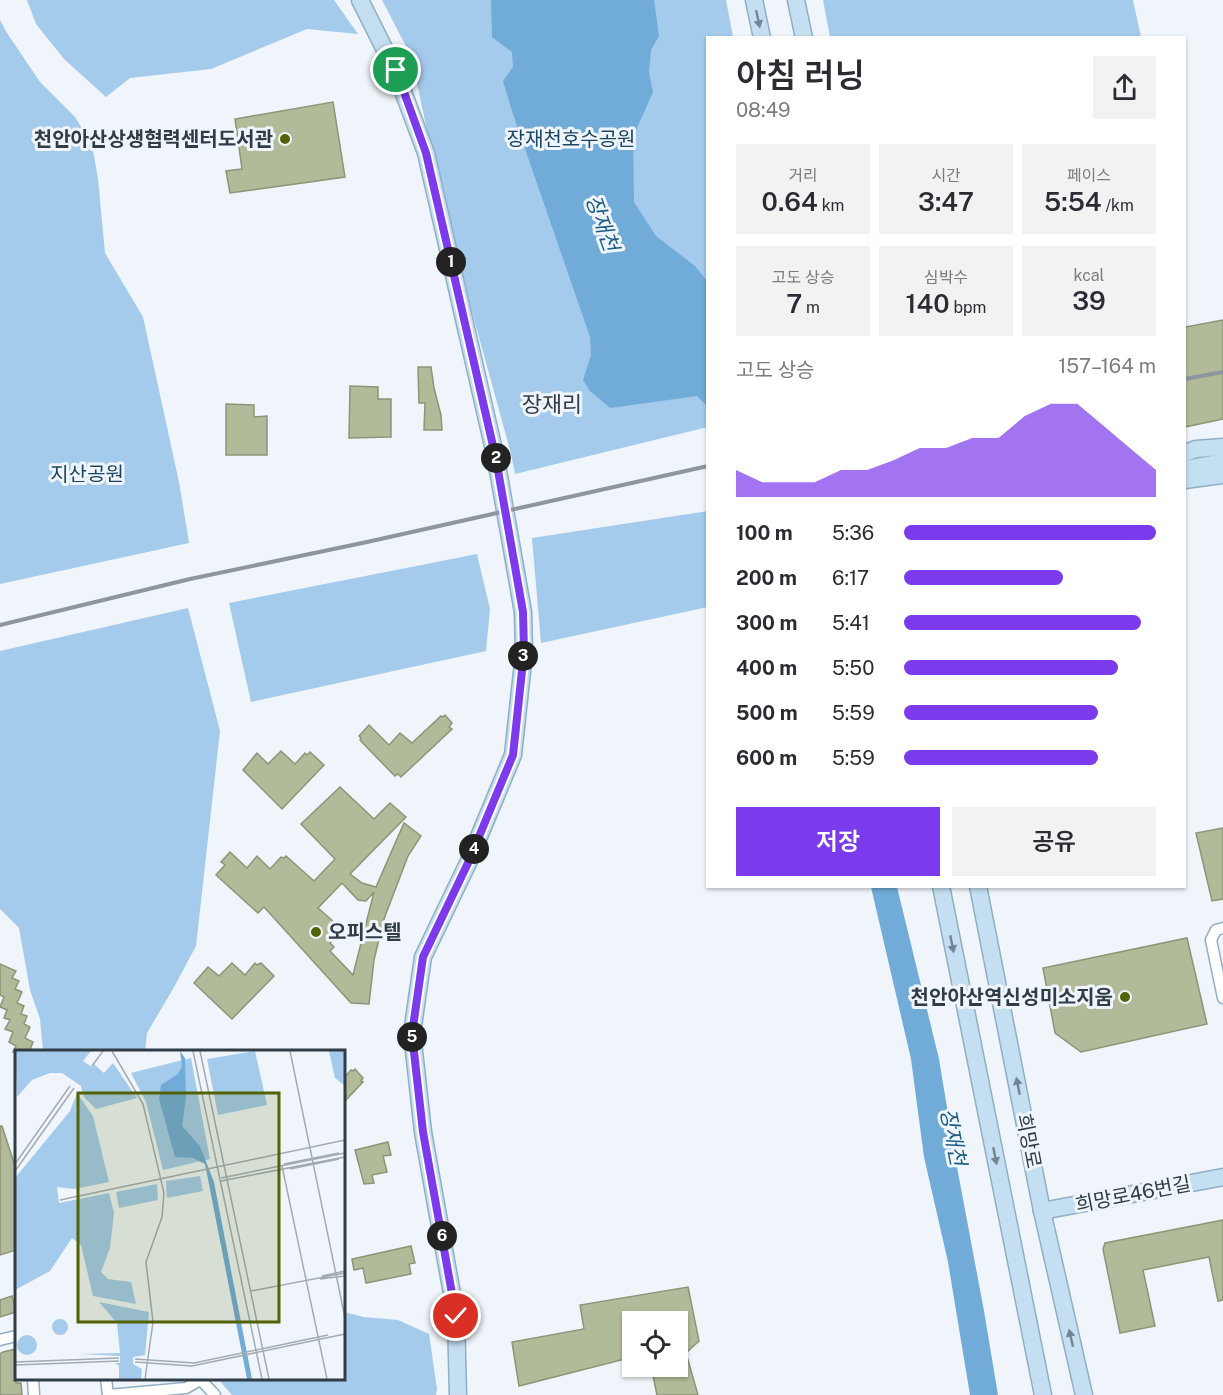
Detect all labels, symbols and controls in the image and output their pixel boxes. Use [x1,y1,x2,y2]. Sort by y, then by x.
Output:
one-way arrow [753,9,763,28]
pin [370,44,421,95]
icon: arrive [379,53,412,86]
text: 아침 러닝 [736,56,865,94]
button: share [1093,56,1156,119]
text: 08:49 [736,98,791,122]
place label: 천안아산상생협력센터도서관 [34,127,274,151]
park label: 장재천호수공원 [507,127,635,151]
marker: 천안아산상생협력센터도서관 [278,132,292,146]
text: 거리 [788,166,818,185]
text: 시간 [931,166,961,185]
text: 페이스 [1067,166,1111,185]
text: 0.64 [762,186,818,217]
text: 3:47 [918,186,974,217]
text: 5:54 [1044,186,1102,217]
water label: 장재천 [581,191,625,257]
text: km [818,196,844,215]
text: /km [1102,196,1134,215]
pin: 1 [436,247,466,277]
text: 1 [448,252,454,271]
text: kcal [1074,266,1104,285]
text: 고도 상승 [772,268,834,287]
text: 심박수 [924,268,968,287]
text: 39 [1072,285,1106,316]
text: 7 [786,288,802,319]
text: 140 [906,288,950,319]
text: m [802,298,820,317]
text: bpm [950,298,986,317]
text: 157–164 m [1058,354,1156,378]
text: 고도 상승 [736,358,814,382]
district label: 장재리 [522,391,582,417]
pin: 2 [481,443,511,473]
text: 2 [491,448,501,467]
park label: 지산공원 [50,462,124,486]
text: 100 m [736,521,793,545]
text: 5:36 [832,521,874,545]
text: 200 m [736,566,797,590]
text: 6:17 [832,566,869,590]
text: 300 m [736,611,797,635]
text: 5:41 [832,611,870,635]
pin: 3 [508,641,538,671]
text: 3 [518,646,528,665]
text: 400 m [736,656,797,680]
text: 5:50 [832,656,874,680]
text: 500 m [736,701,798,725]
text: 5:59 [832,701,875,725]
text: 600 m [736,746,797,770]
text: 5:59 [832,746,875,770]
button: 저장 [736,807,940,876]
button: 공유 [952,807,1156,876]
pin: 4 [459,834,489,864]
text: 4 [469,839,479,858]
place label: 오피스텔 [328,920,402,944]
marker: 오피스텔 [309,925,323,939]
one-way arrow [948,935,957,954]
place label: 천안아산역신성미소지움 [911,985,1113,1009]
marker: 천안아산역신성미소지움 [1118,990,1132,1004]
pin: 5 [397,1022,427,1052]
text: 5 [407,1027,417,1046]
inset map [15,1050,345,1380]
one-way arrow [1013,1076,1022,1095]
water label: 장재천 [936,1106,972,1170]
street label: 희망로 [1012,1112,1046,1170]
one-way arrow [991,1146,1000,1165]
street label: 희망로46번길 [1073,1171,1193,1217]
pin: 6 [427,1221,457,1251]
text: 6 [437,1226,447,1245]
pin [430,1290,481,1341]
icon: check [439,1299,472,1332]
map controls [622,1311,688,1377]
button: locate [622,1311,688,1377]
one-way arrow [1066,1329,1076,1347]

